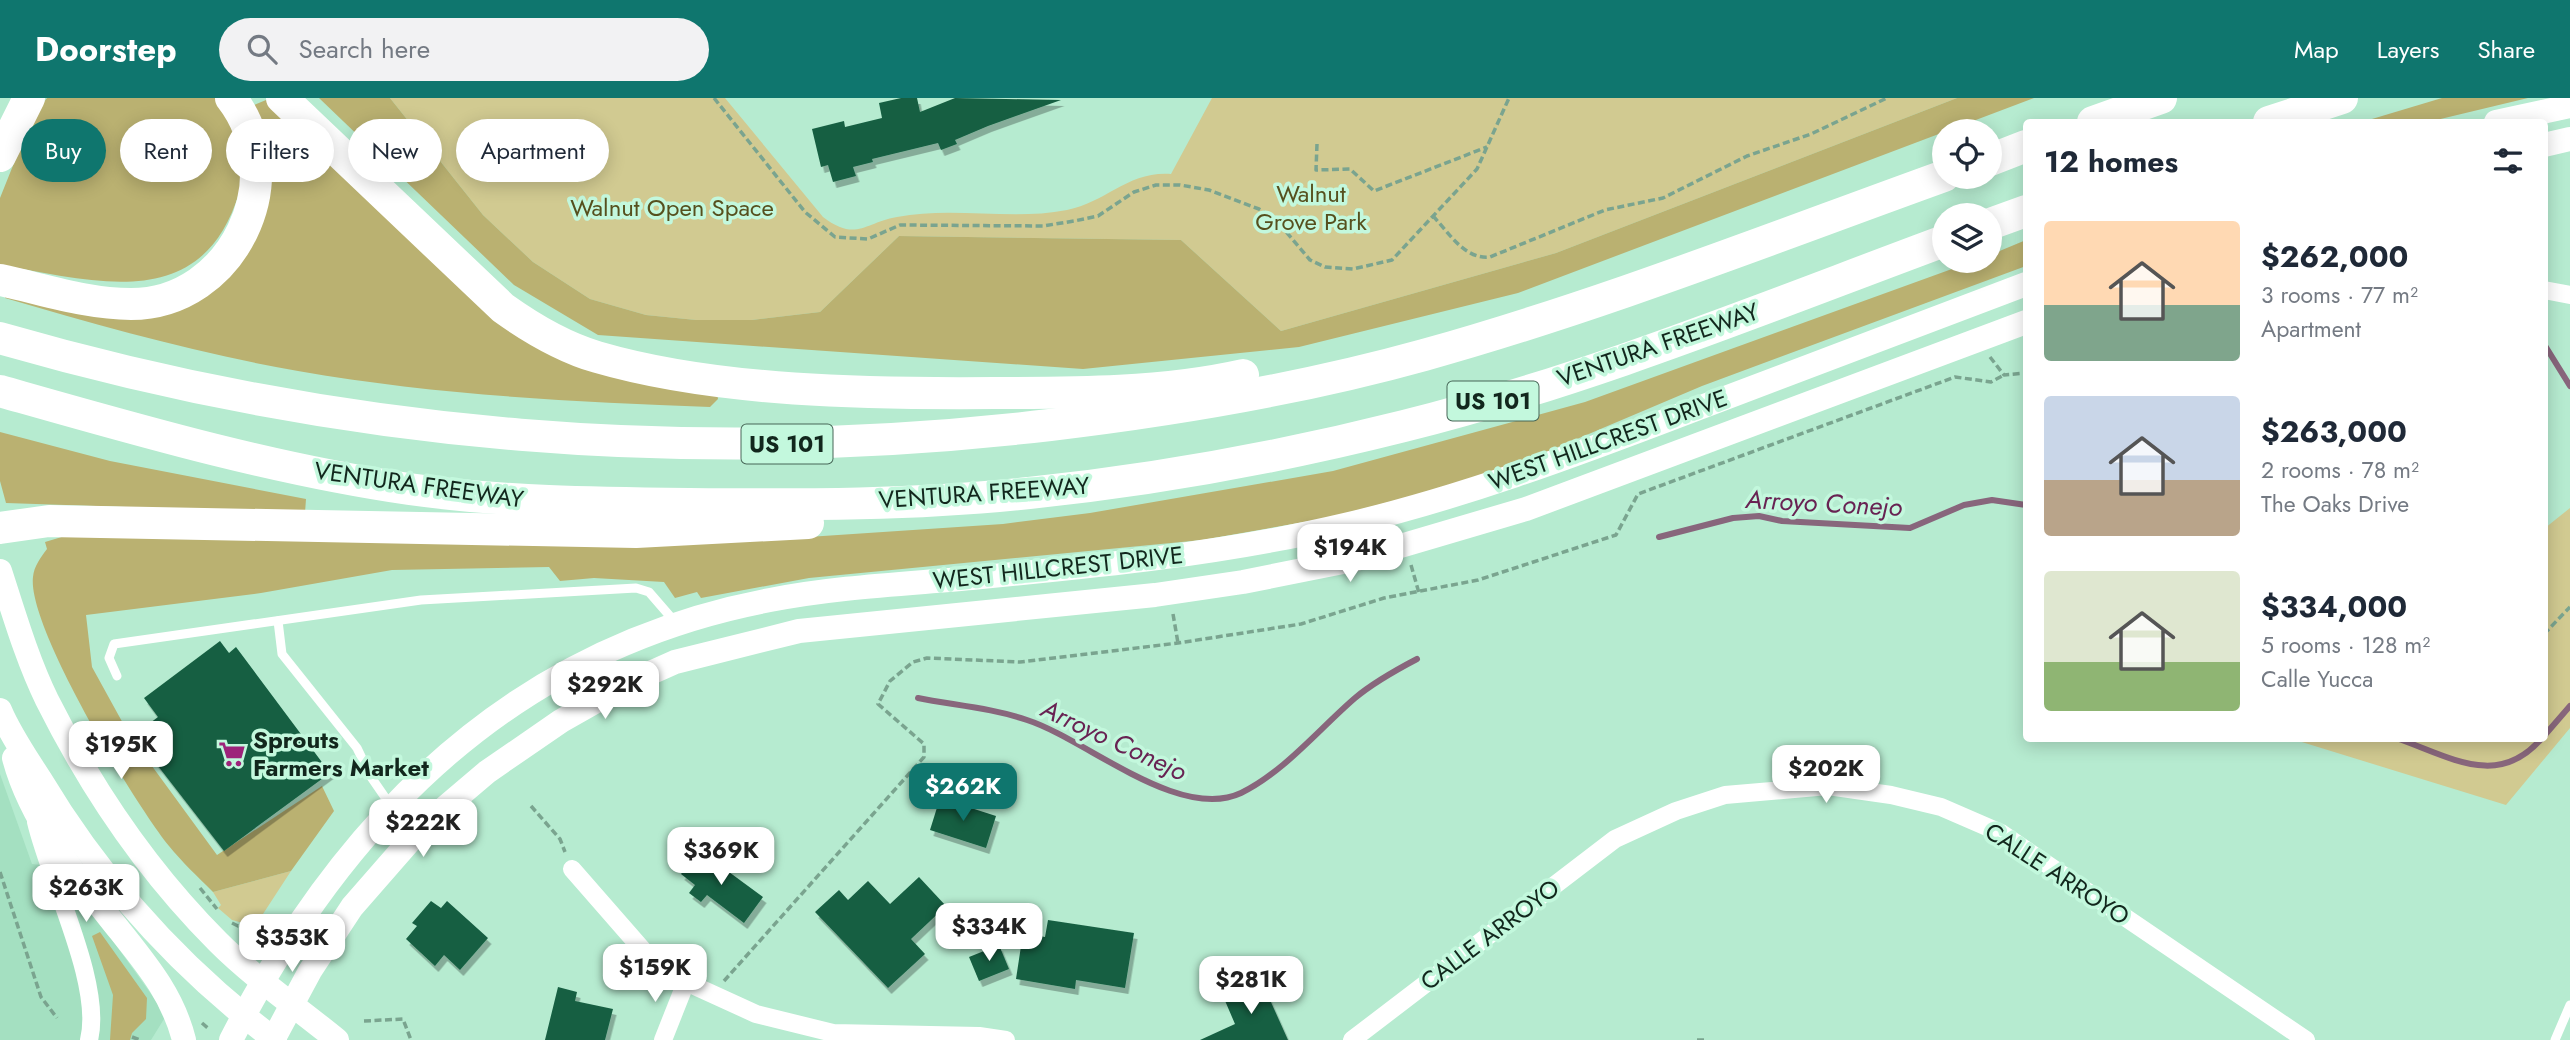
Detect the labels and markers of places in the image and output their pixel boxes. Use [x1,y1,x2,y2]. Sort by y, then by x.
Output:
pin: $194K [1301,524,1399,584]
pin: $292K [556,662,654,721]
pin: $195K [72,722,170,781]
place label: Sprouts Farmers Market [253,722,429,785]
supermarket icon: Sprouts Farmers Market [217,739,247,769]
pin: $202K [1777,746,1875,805]
pin: $262K [914,764,1012,823]
pin: $222K [374,800,472,859]
pin: $369K [672,828,770,887]
pin: $263K [37,864,135,924]
pin: $334K [940,904,1038,963]
pin: $353K [243,914,341,974]
pin: $159K [606,944,704,1004]
pin: $281K [1202,956,1300,1016]

